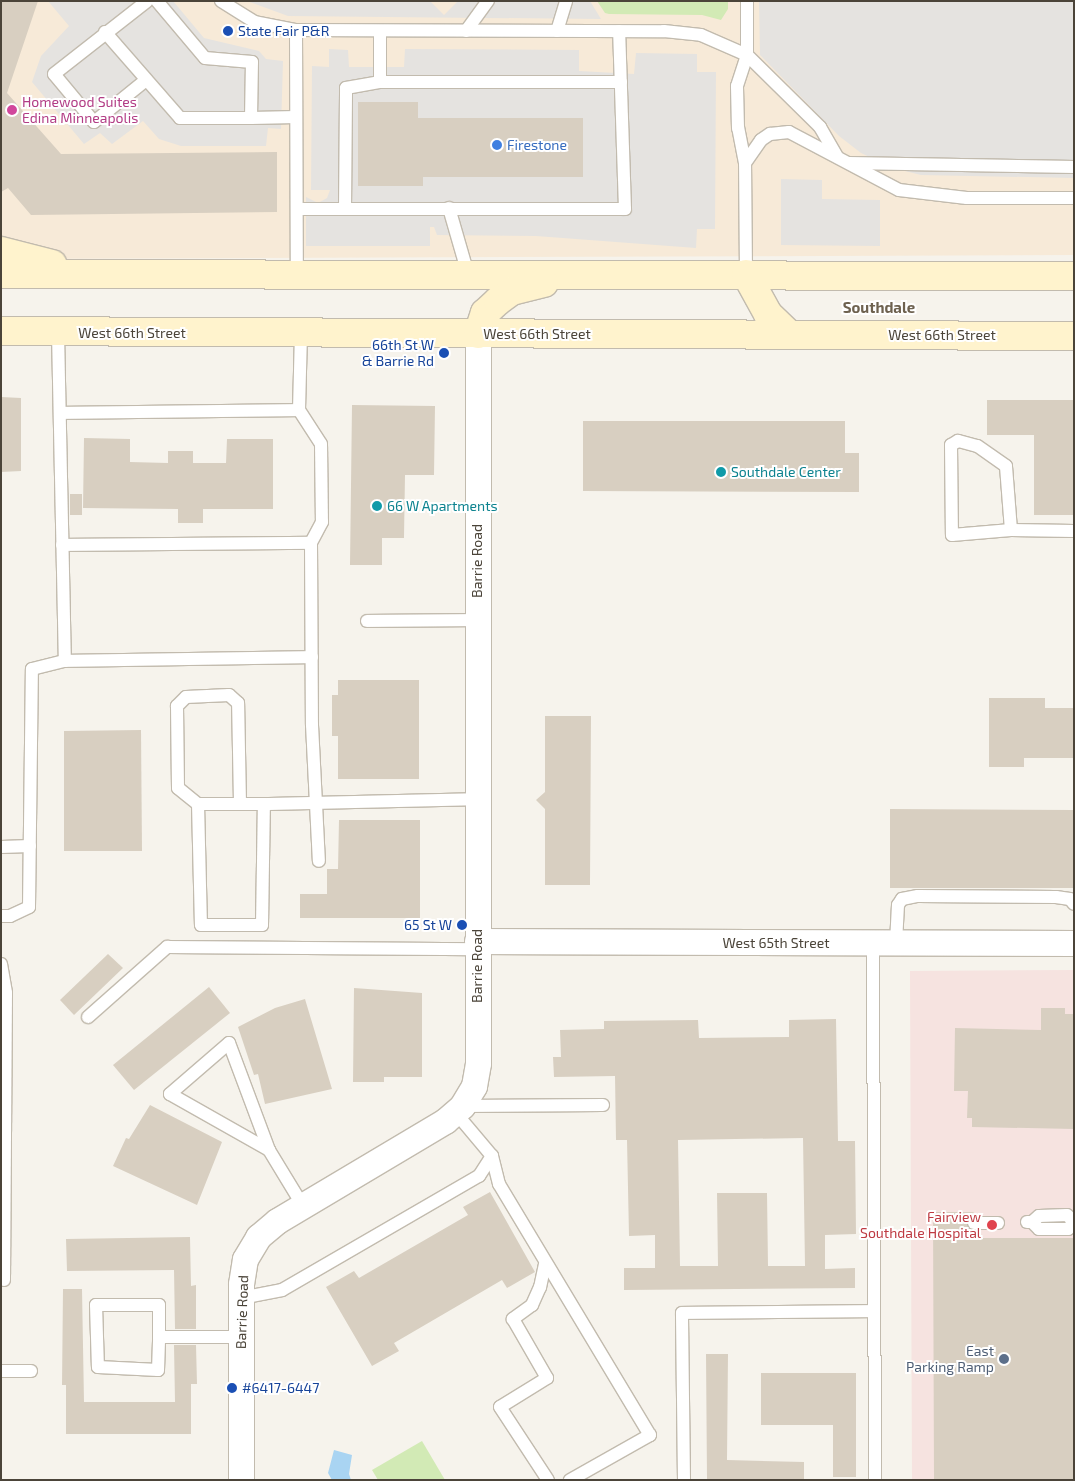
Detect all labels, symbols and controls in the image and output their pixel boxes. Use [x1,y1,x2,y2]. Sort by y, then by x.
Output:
place label: State Fair P&R [238,23,330,39]
marker: State Fair P&R [222,25,234,37]
place label: Homewood Suites Edina Minneapolis [22,94,138,126]
marker: Homewood Suites Edina Minneapolis [6,104,18,116]
place label: Firestone [507,137,567,153]
marker: Firestone [491,139,503,151]
district label: Southdale [843,299,915,317]
street label: West 66th Street [78,325,186,341]
street label: West 66th Street [483,326,591,342]
street label: West 66th Street [888,327,996,343]
place label: 66th St W & Barrie Rd [362,337,434,370]
marker: 66th St W & Barrie Rd [438,347,450,359]
place label: Southdale Center [731,464,841,480]
marker: Southdale Center [715,466,727,478]
place label: 66 W Apartments [387,498,498,514]
marker: 66 W Apartments [371,500,383,512]
street label: Barrie Road [469,524,485,598]
place label: 65 St W [404,917,452,933]
marker: 65 St W [456,919,468,931]
street label: Barrie Road [469,929,485,1003]
street label: West 65th Street [722,935,830,951]
place label: Fairview Southdale Hospital [860,1209,981,1242]
marker: Fairview Southdale Hospital [985,1218,999,1232]
street label: Barrie Road [232,1275,252,1349]
place label: East Parking Ramp [906,1343,994,1375]
marker: East Parking Ramp [998,1353,1010,1365]
place label: #6417-6447 [242,1380,319,1396]
marker: #6417-6447 [226,1382,238,1394]

